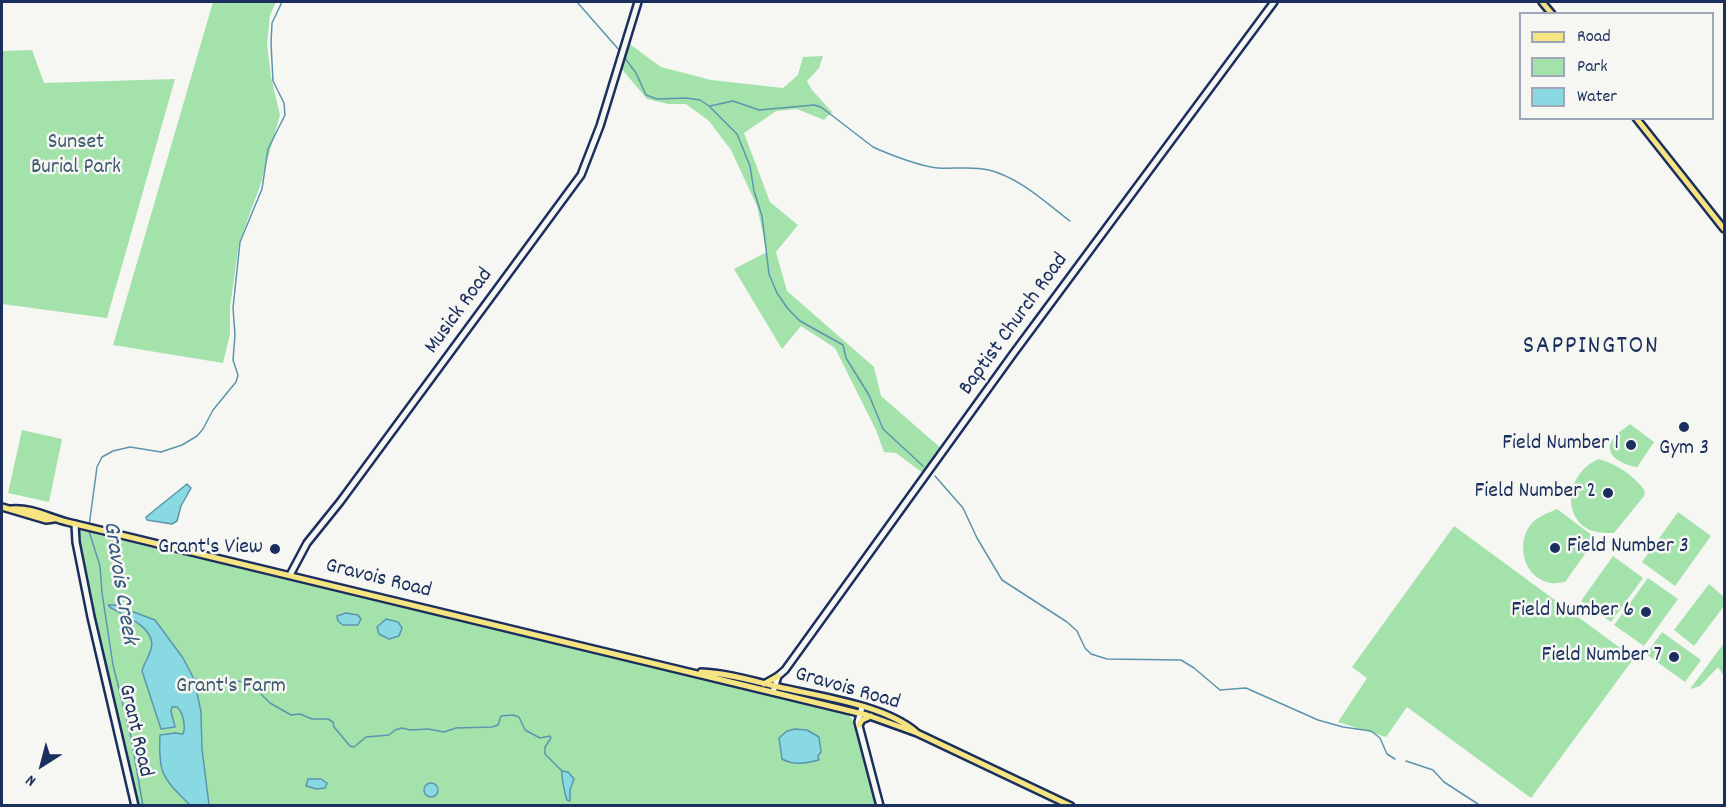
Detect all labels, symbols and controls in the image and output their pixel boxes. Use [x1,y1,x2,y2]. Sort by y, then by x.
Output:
legend [1519,12,1714,120]
text: Road [1577,25,1611,50]
text: Park [1577,55,1608,80]
text: Water [1577,85,1617,110]
park label: Sunset Burial Park [31,131,121,182]
street label: Baptist Church Road [955,249,1075,401]
street label: Musick Road [420,264,500,360]
district label: SAPPINGTON [1523,332,1659,364]
marker: Gym 3 [1677,420,1691,434]
place label: Field Number 1 [1502,432,1619,458]
place label: Gym 3 [1659,437,1709,463]
marker: Field Number 1 [1624,438,1638,452]
place label: Field Number 2 [1474,480,1596,506]
marker: Field Number 2 [1601,486,1615,500]
water label: Gravois Creek [94,519,142,647]
place label: Field Number 3 [1567,535,1689,561]
place label: Grant's View [158,536,263,562]
marker: Field Number 3 [1548,541,1562,555]
marker: Grant's View [268,542,282,556]
street label: Gravois Road [322,554,434,606]
place label: Field Number 6 [1511,599,1634,625]
marker: Field Number 6 [1639,605,1653,619]
place label: Field Number 7 [1542,644,1662,670]
marker: Field Number 7 [1667,650,1681,664]
street label: Gravois Road [791,662,903,718]
park label: Grant's Farm [176,675,286,701]
street label: Grant Road [111,682,157,780]
north arrow [12,735,72,795]
text: N [21,768,41,792]

